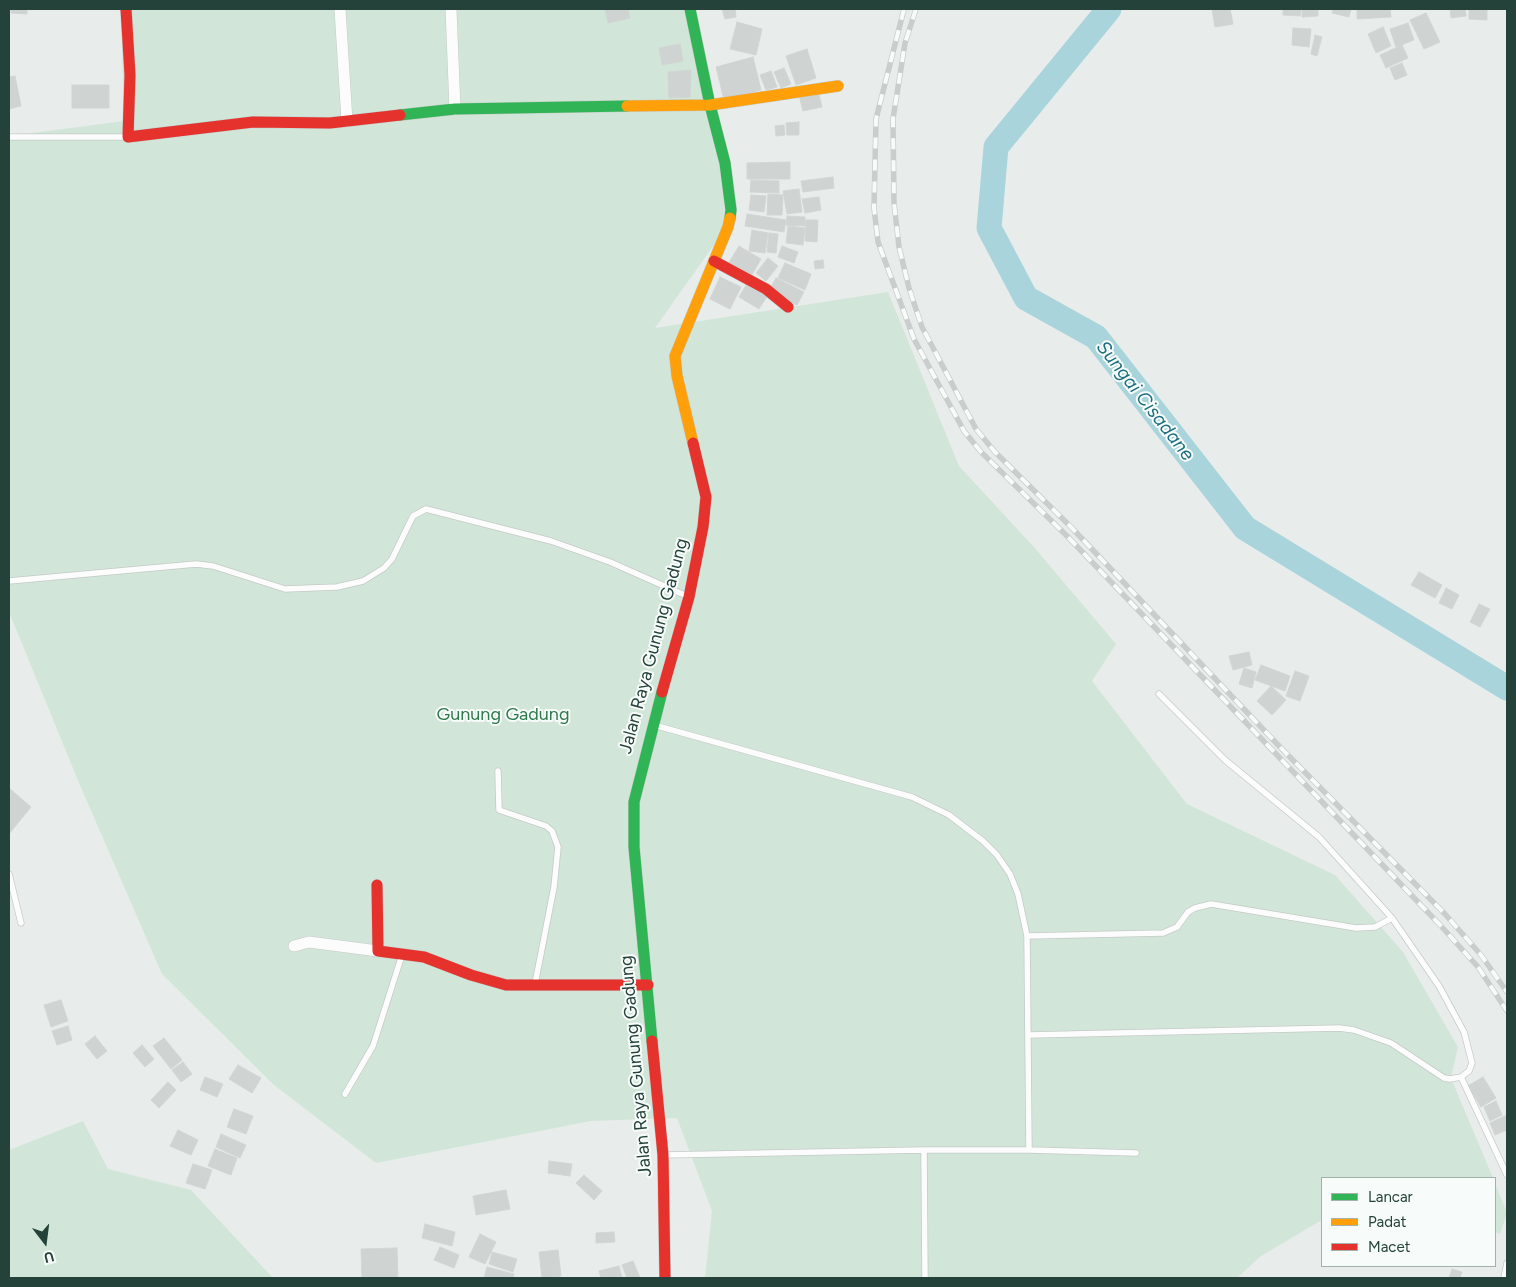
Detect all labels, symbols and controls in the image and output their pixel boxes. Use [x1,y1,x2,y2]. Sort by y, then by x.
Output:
water label: Sungai Cisadane [1091,337,1199,465]
street label: Jalan Raya Gunung Gadung [615,536,693,756]
park label: Gunung Gadung [437,704,569,726]
street label: Jalan Raya Gunung Gadung [616,954,656,1178]
legend [1321,1177,1496,1267]
text: Lancar [1368,1188,1413,1206]
text: Padat [1368,1213,1406,1231]
north arrow [20,1217,70,1267]
text: Macet [1368,1238,1410,1256]
text: U [42,1247,56,1266]

